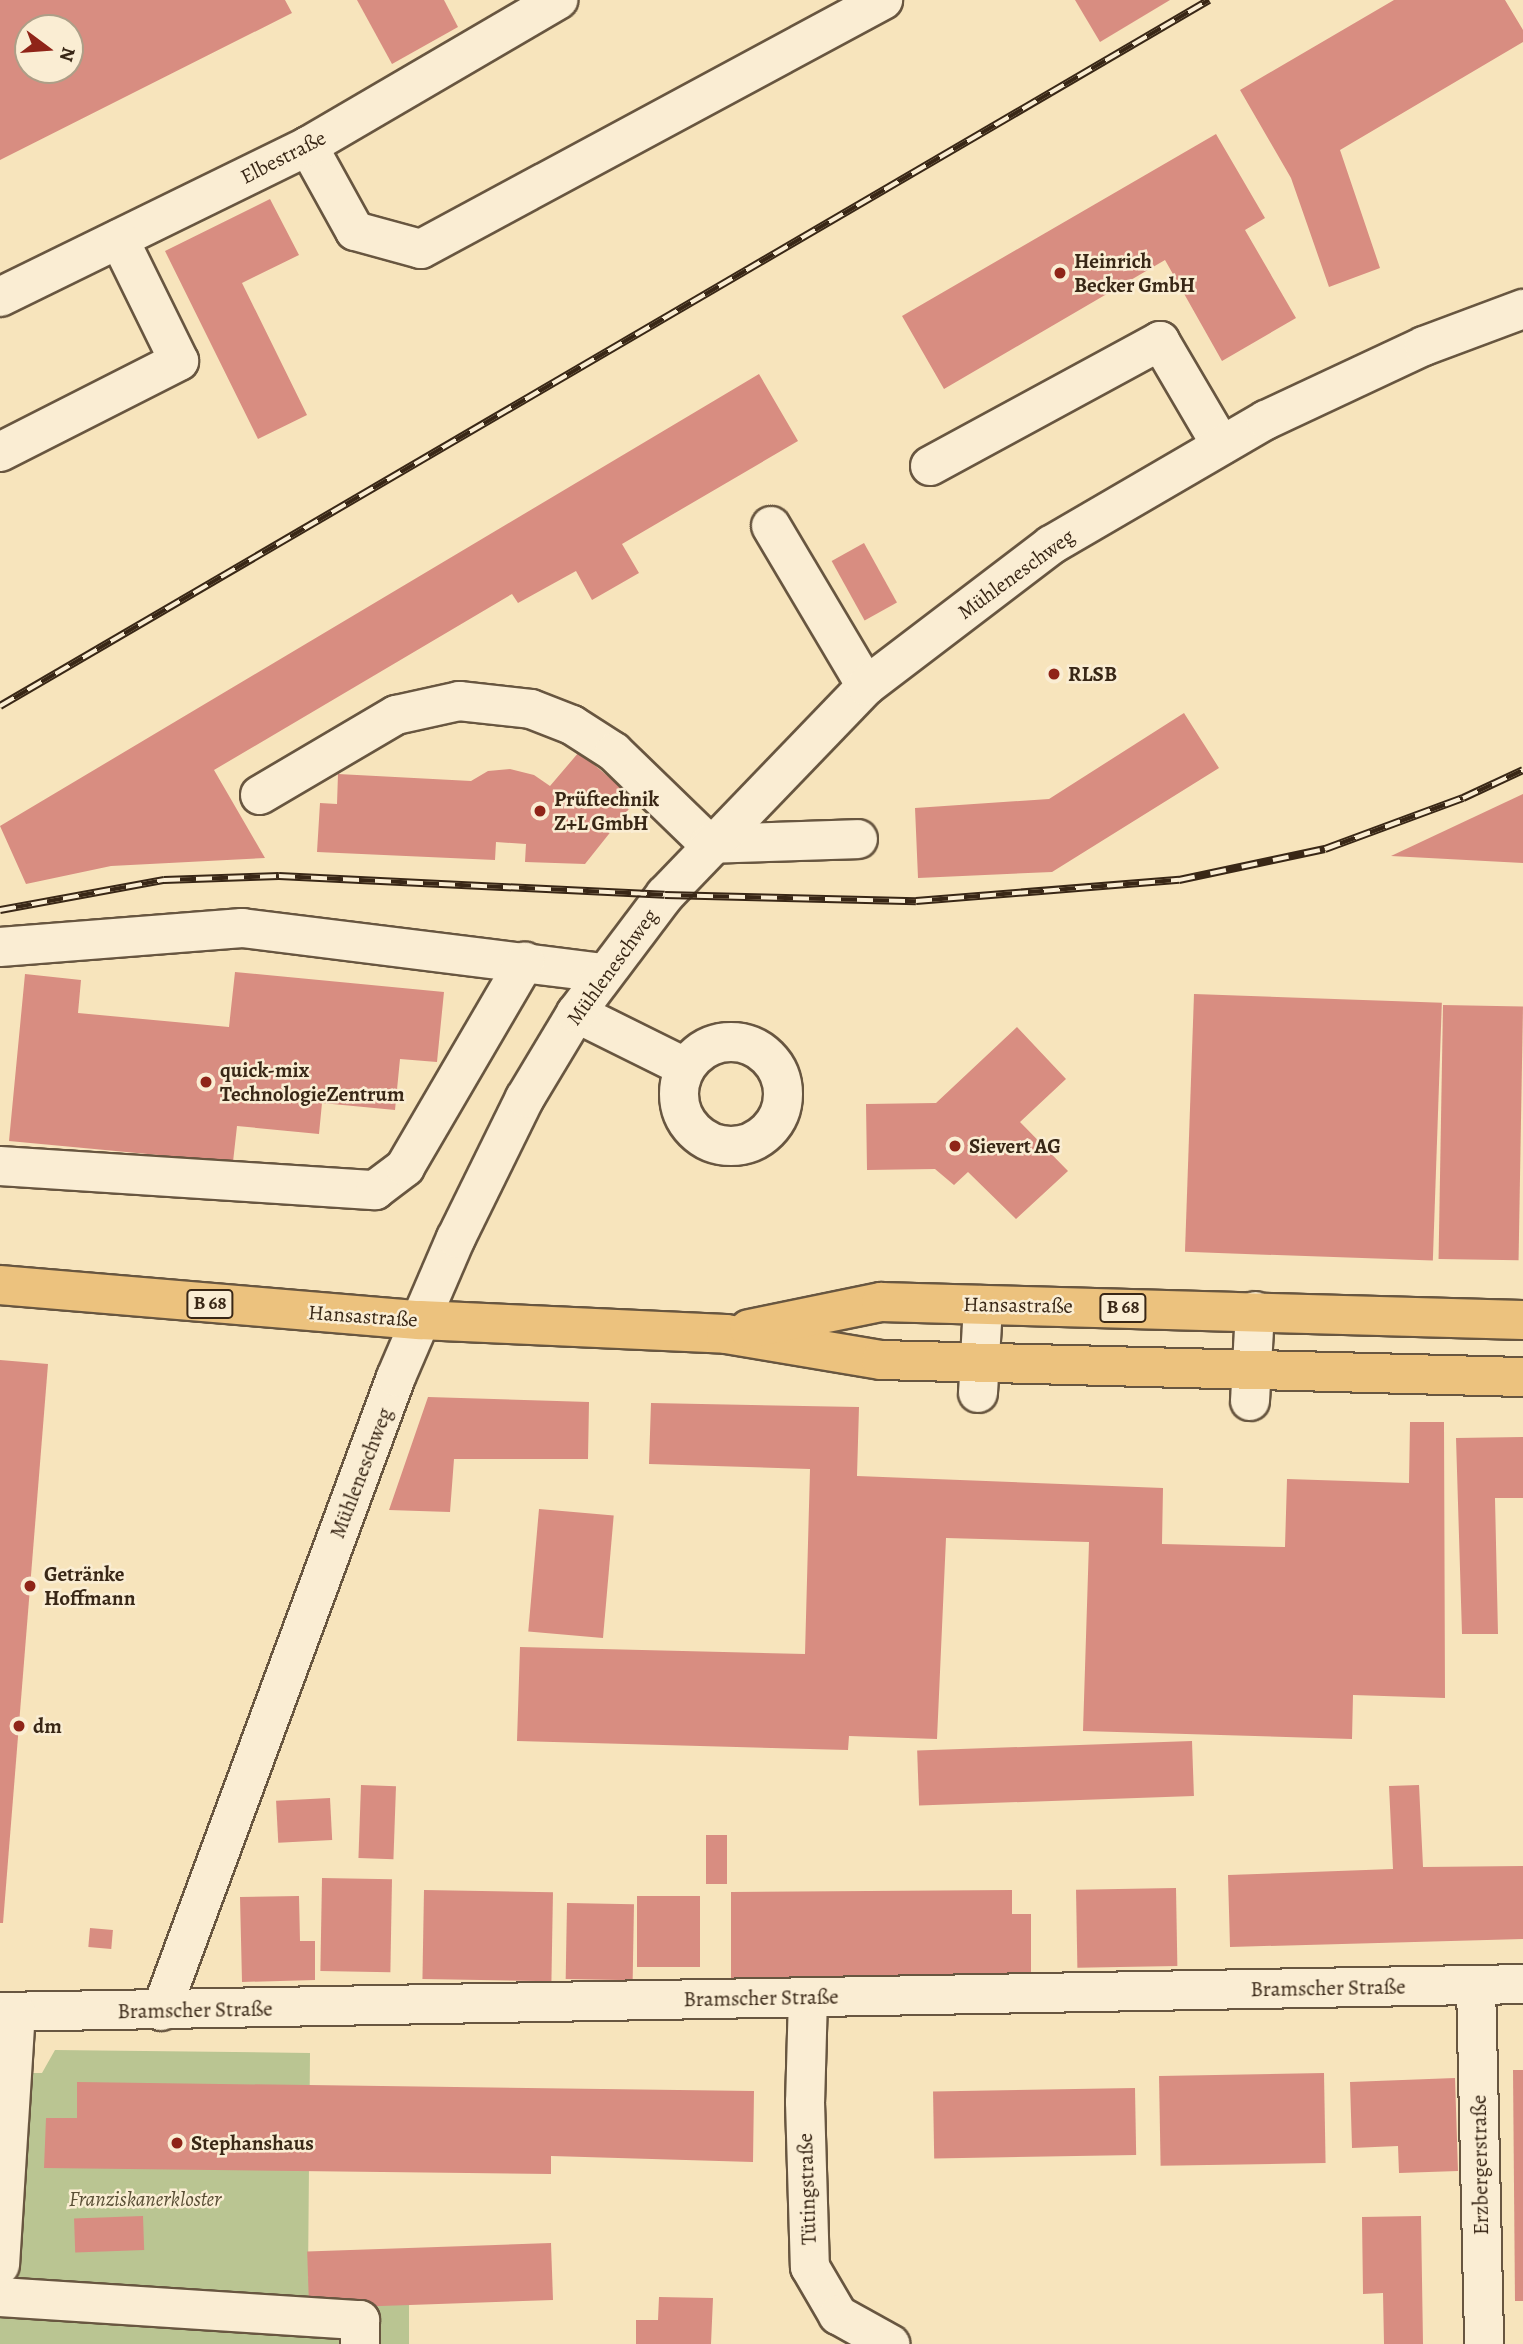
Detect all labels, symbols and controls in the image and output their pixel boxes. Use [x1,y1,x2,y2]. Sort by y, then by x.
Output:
north arrow [14,14,84,84]
text: N [53,44,82,64]
street label: Elbestraße [236,125,330,189]
place label: Heinrich Becker GmbH [1074,248,1195,298]
marker: Heinrich Becker GmbH [1052,265,1068,281]
street label: Mühleneschweg [953,523,1079,625]
place label: RLSB [1068,661,1117,687]
marker: RLSB [1046,666,1062,682]
place label: Prüftechnik Z+L GmbH [554,786,659,836]
marker: Prüftechnik Z+L GmbH [532,803,548,819]
street label: Mühleneschweg [561,904,663,1030]
place label: quick-mix TechnologieZentrum [220,1057,405,1107]
marker: quick-mix TechnologieZentrum [198,1074,214,1090]
place label: Sievert AG [969,1133,1061,1159]
marker: Sievert AG [947,1138,963,1154]
road number: B 68 [186,1288,234,1320]
street label: Hansastraße [963,1291,1073,1319]
road number: B 68 [1098,1292,1148,1324]
street label: Hansastraße [307,1300,419,1332]
street label: Mühleneschweg [325,1404,397,1542]
place label: Getränke Hoffmann [44,1561,135,1611]
marker: Getränke Hoffmann [22,1578,38,1594]
place label: dm [33,1713,62,1739]
marker: dm [11,1718,27,1734]
street label: Bramscher Straße [1250,1974,1406,2002]
street label: Bramscher Straße [683,1984,839,2012]
street label: Bramscher Straße [117,1996,273,2024]
street label: Erzbergerstraße [1466,2095,1494,2235]
place label: Stephanshaus [191,2130,314,2156]
street label: Tütingstraße [792,2133,822,2245]
marker: Stephanshaus [169,2135,185,2151]
park label: Franziskanerkloster [69,2186,221,2212]

